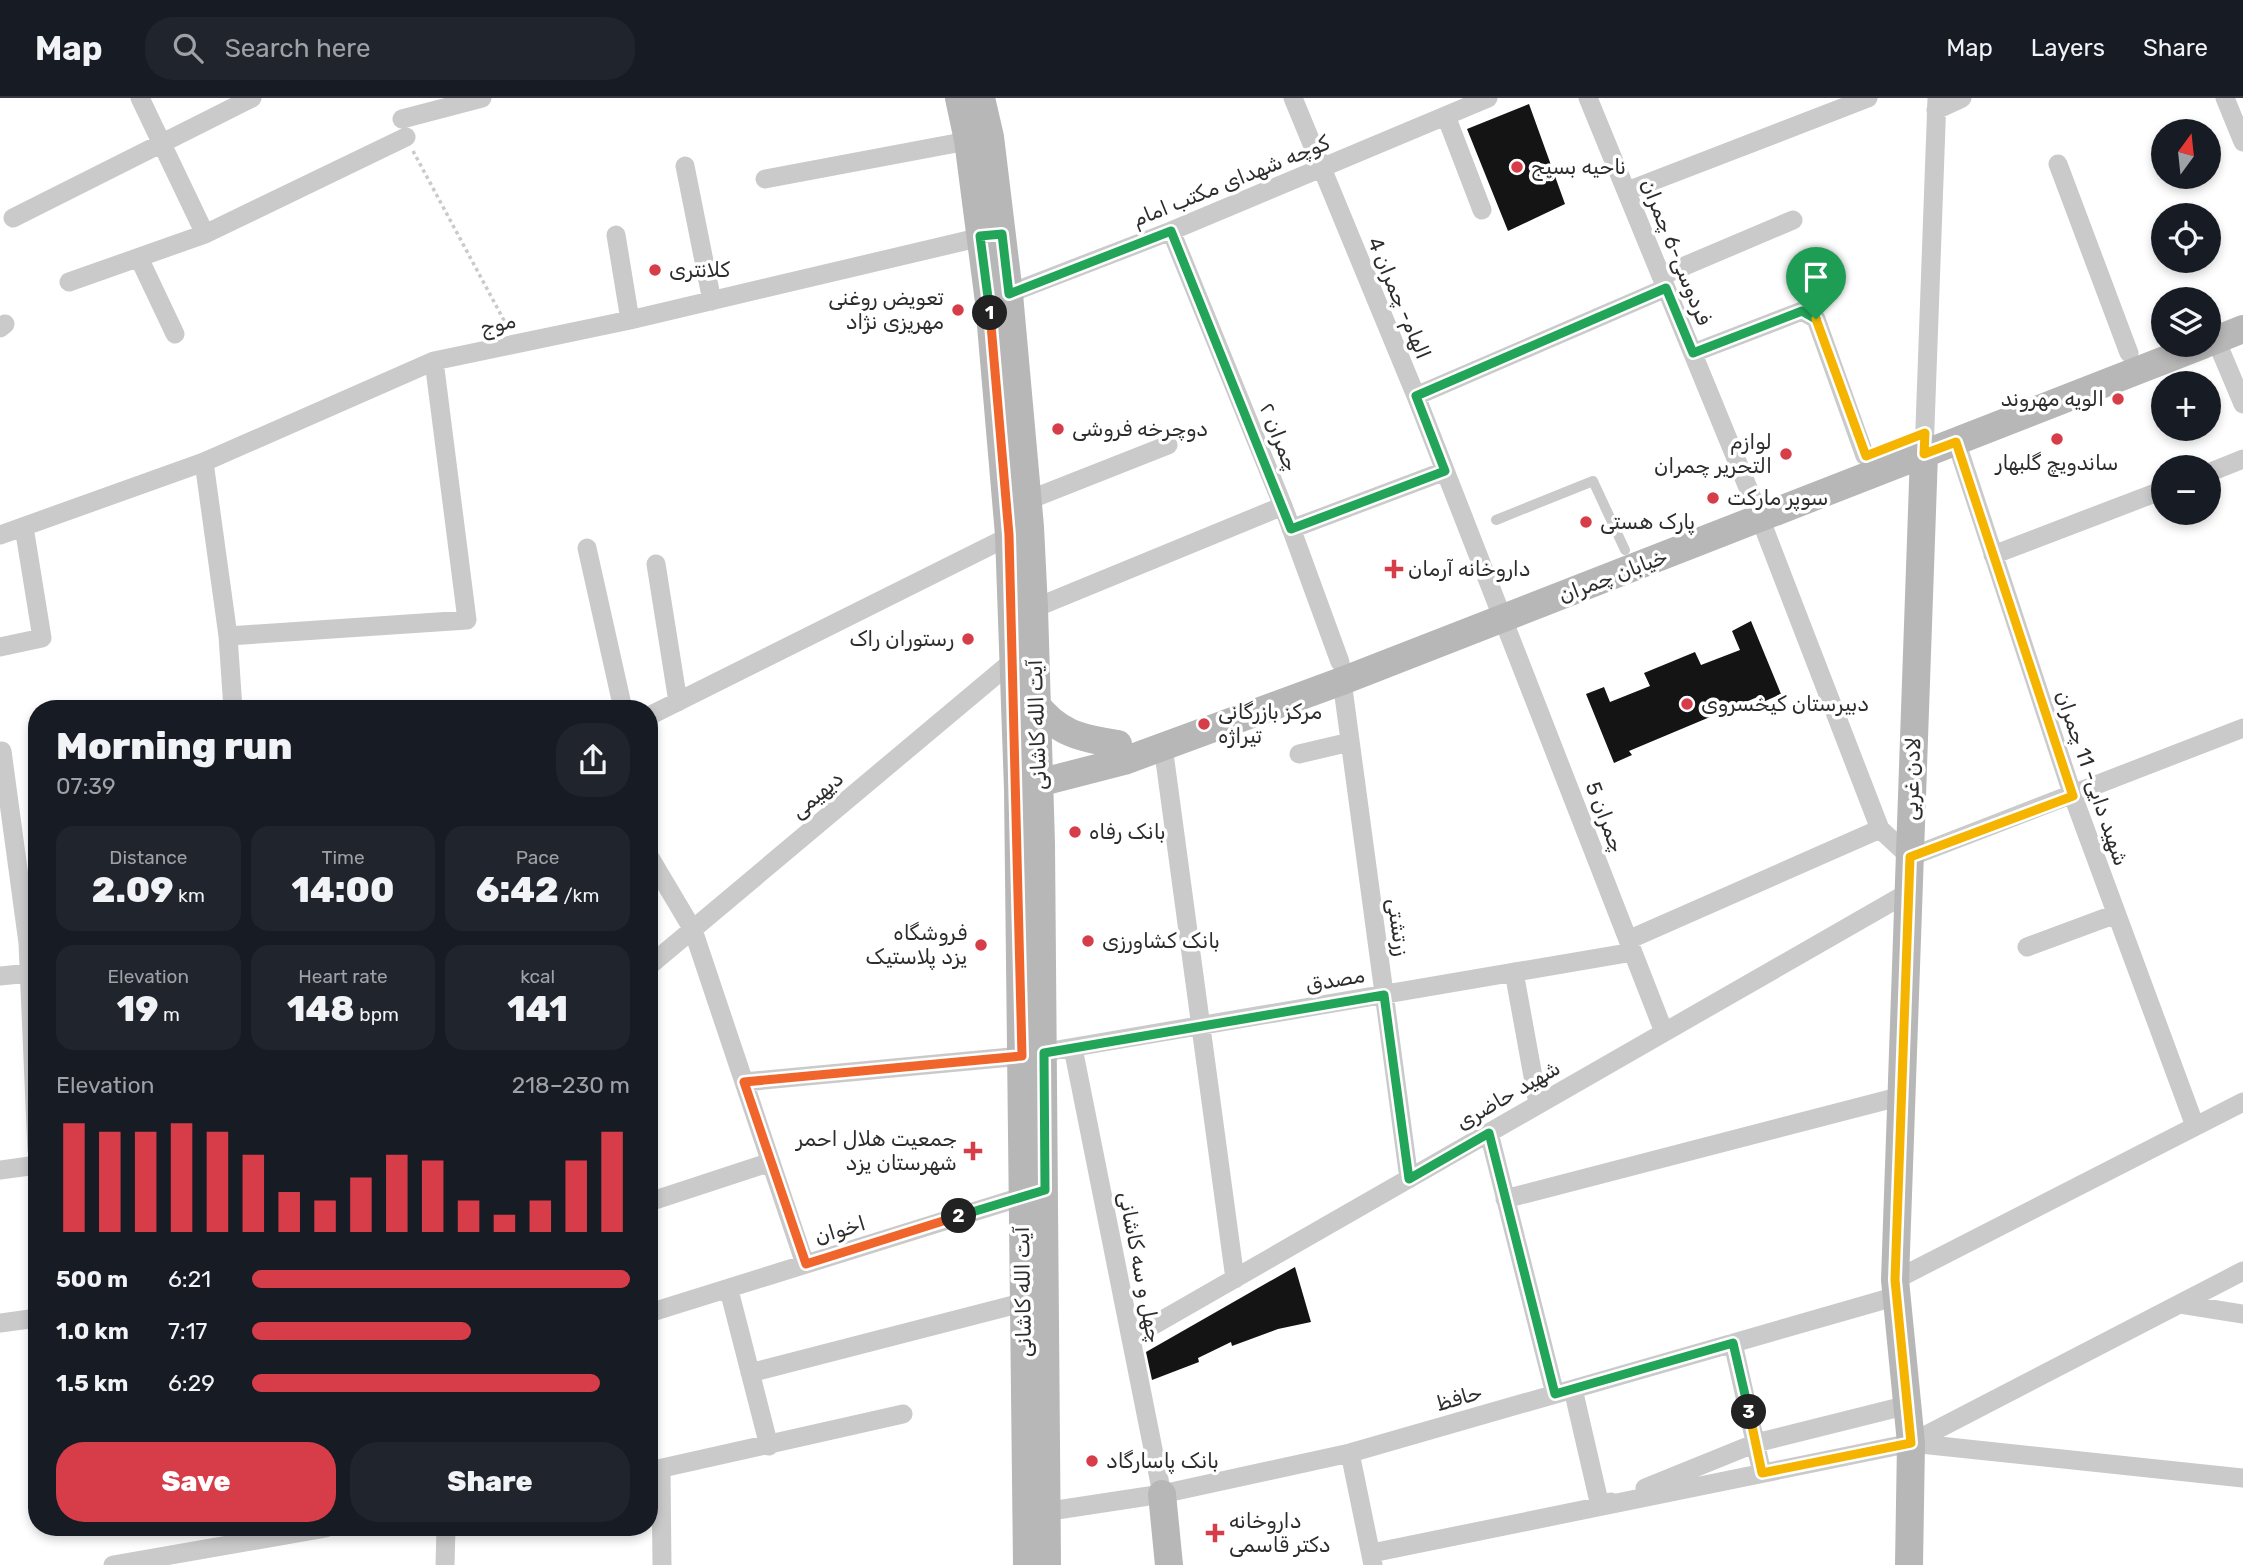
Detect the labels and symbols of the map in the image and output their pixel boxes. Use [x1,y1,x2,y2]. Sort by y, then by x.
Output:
north arrow [2151,119,2221,189]
street label: کوچه شهدای مکتب امام [1129,129,1334,232]
place label: ناحیه بسیج [1531,154,1626,181]
marker: ناحیه بسیج [1509,159,1525,175]
street label: فردوسی-6 چمران [1635,175,1717,329]
street label: الهام- چمران 4 [1362,233,1436,363]
pin [1786,247,1846,319]
place label: کلانتری [669,257,730,282]
marker: کلانتری [647,262,663,278]
place label: تعویض روغنی مهریزی نژاد [828,285,944,334]
pin: 1 [972,296,1007,330]
marker: تعویض روغنی مهریزی نژاد [950,302,966,318]
street label: موج [478,308,518,341]
place label: الویه مهروند [2001,386,2104,412]
marker: الویه مهروند [2110,391,2126,407]
street label: چمران ۲ [1254,399,1304,475]
place label: دوچرخه فروشی [1072,416,1208,442]
marker: دوچرخه فروشی [1050,421,1066,437]
place label: لوازم التحریر چمران [1654,429,1772,479]
marker: ساندویچ گلبهار [2049,431,2065,447]
marker: لوازم التحریر چمران [1778,446,1794,462]
place label: ساندویچ گلبهار [1994,450,2118,477]
place label: سوپر مارکت [1727,485,1828,512]
marker: سوپر مارکت [1705,490,1721,506]
place label: پارک هستی [1600,509,1695,536]
marker: پارک هستی [1578,514,1594,530]
street label: خیابان چمران [1555,543,1671,609]
place label: داروخانه آرمان [1408,556,1530,582]
marker: داروخانه آرمان [1386,561,1402,577]
place label: رستوران راک [849,626,954,651]
marker: رستوران راک [960,631,976,647]
street label: آیت الله کاشانی [1022,659,1051,791]
street label: شهید دایی- 11 چمران [2050,687,2134,869]
place label: دبیرستان کیخسروی [1701,691,1869,717]
marker: دبیرستان کیخسروی [1679,696,1695,712]
place label: مرکز بازرگانی تیراژه [1218,699,1322,748]
marker: مرکز بازرگانی تیراژه [1196,716,1212,732]
street label: لادن غربی [1898,737,1925,821]
street label: دیهیمی [785,766,848,824]
street label: چمران 5 [1580,778,1630,856]
place label: بانک رفاه [1089,819,1166,844]
marker: بانک رفاه [1067,824,1083,840]
street label: زرتشتی [1382,896,1415,958]
place label: فروشگاه یزد پلاستیک [865,920,967,971]
place label: بانک کشاورزی [1102,928,1220,954]
marker: بانک کشاورزی [1080,933,1096,949]
marker: فروشگاه یزد پلاستیک [973,937,989,953]
street label: مصدق [1303,962,1367,997]
street label: شهید حاضری [1451,1055,1564,1134]
place label: جمعیت هلال احمر شهرستان یزد [794,1126,957,1175]
marker: جمعیت هلال احمر شهرستان یزد [963,1141,983,1161]
street label: چهل و سه کاشانی [1113,1189,1167,1345]
pin: 2 [942,1198,976,1234]
street label: اخوان [812,1210,868,1249]
street label: آیت الله کاشانی [1009,1226,1036,1358]
street label: حافظ [1433,1379,1485,1416]
pin: 3 [1732,1394,1766,1430]
place label: بانک پاسارگاد [1106,1448,1219,1475]
marker: بانک پاسارگاد [1084,1453,1100,1469]
place label: داروخانه دکتر قاسمی [1229,1508,1330,1557]
marker: داروخانه دکتر قاسمی [1207,1525,1223,1541]

